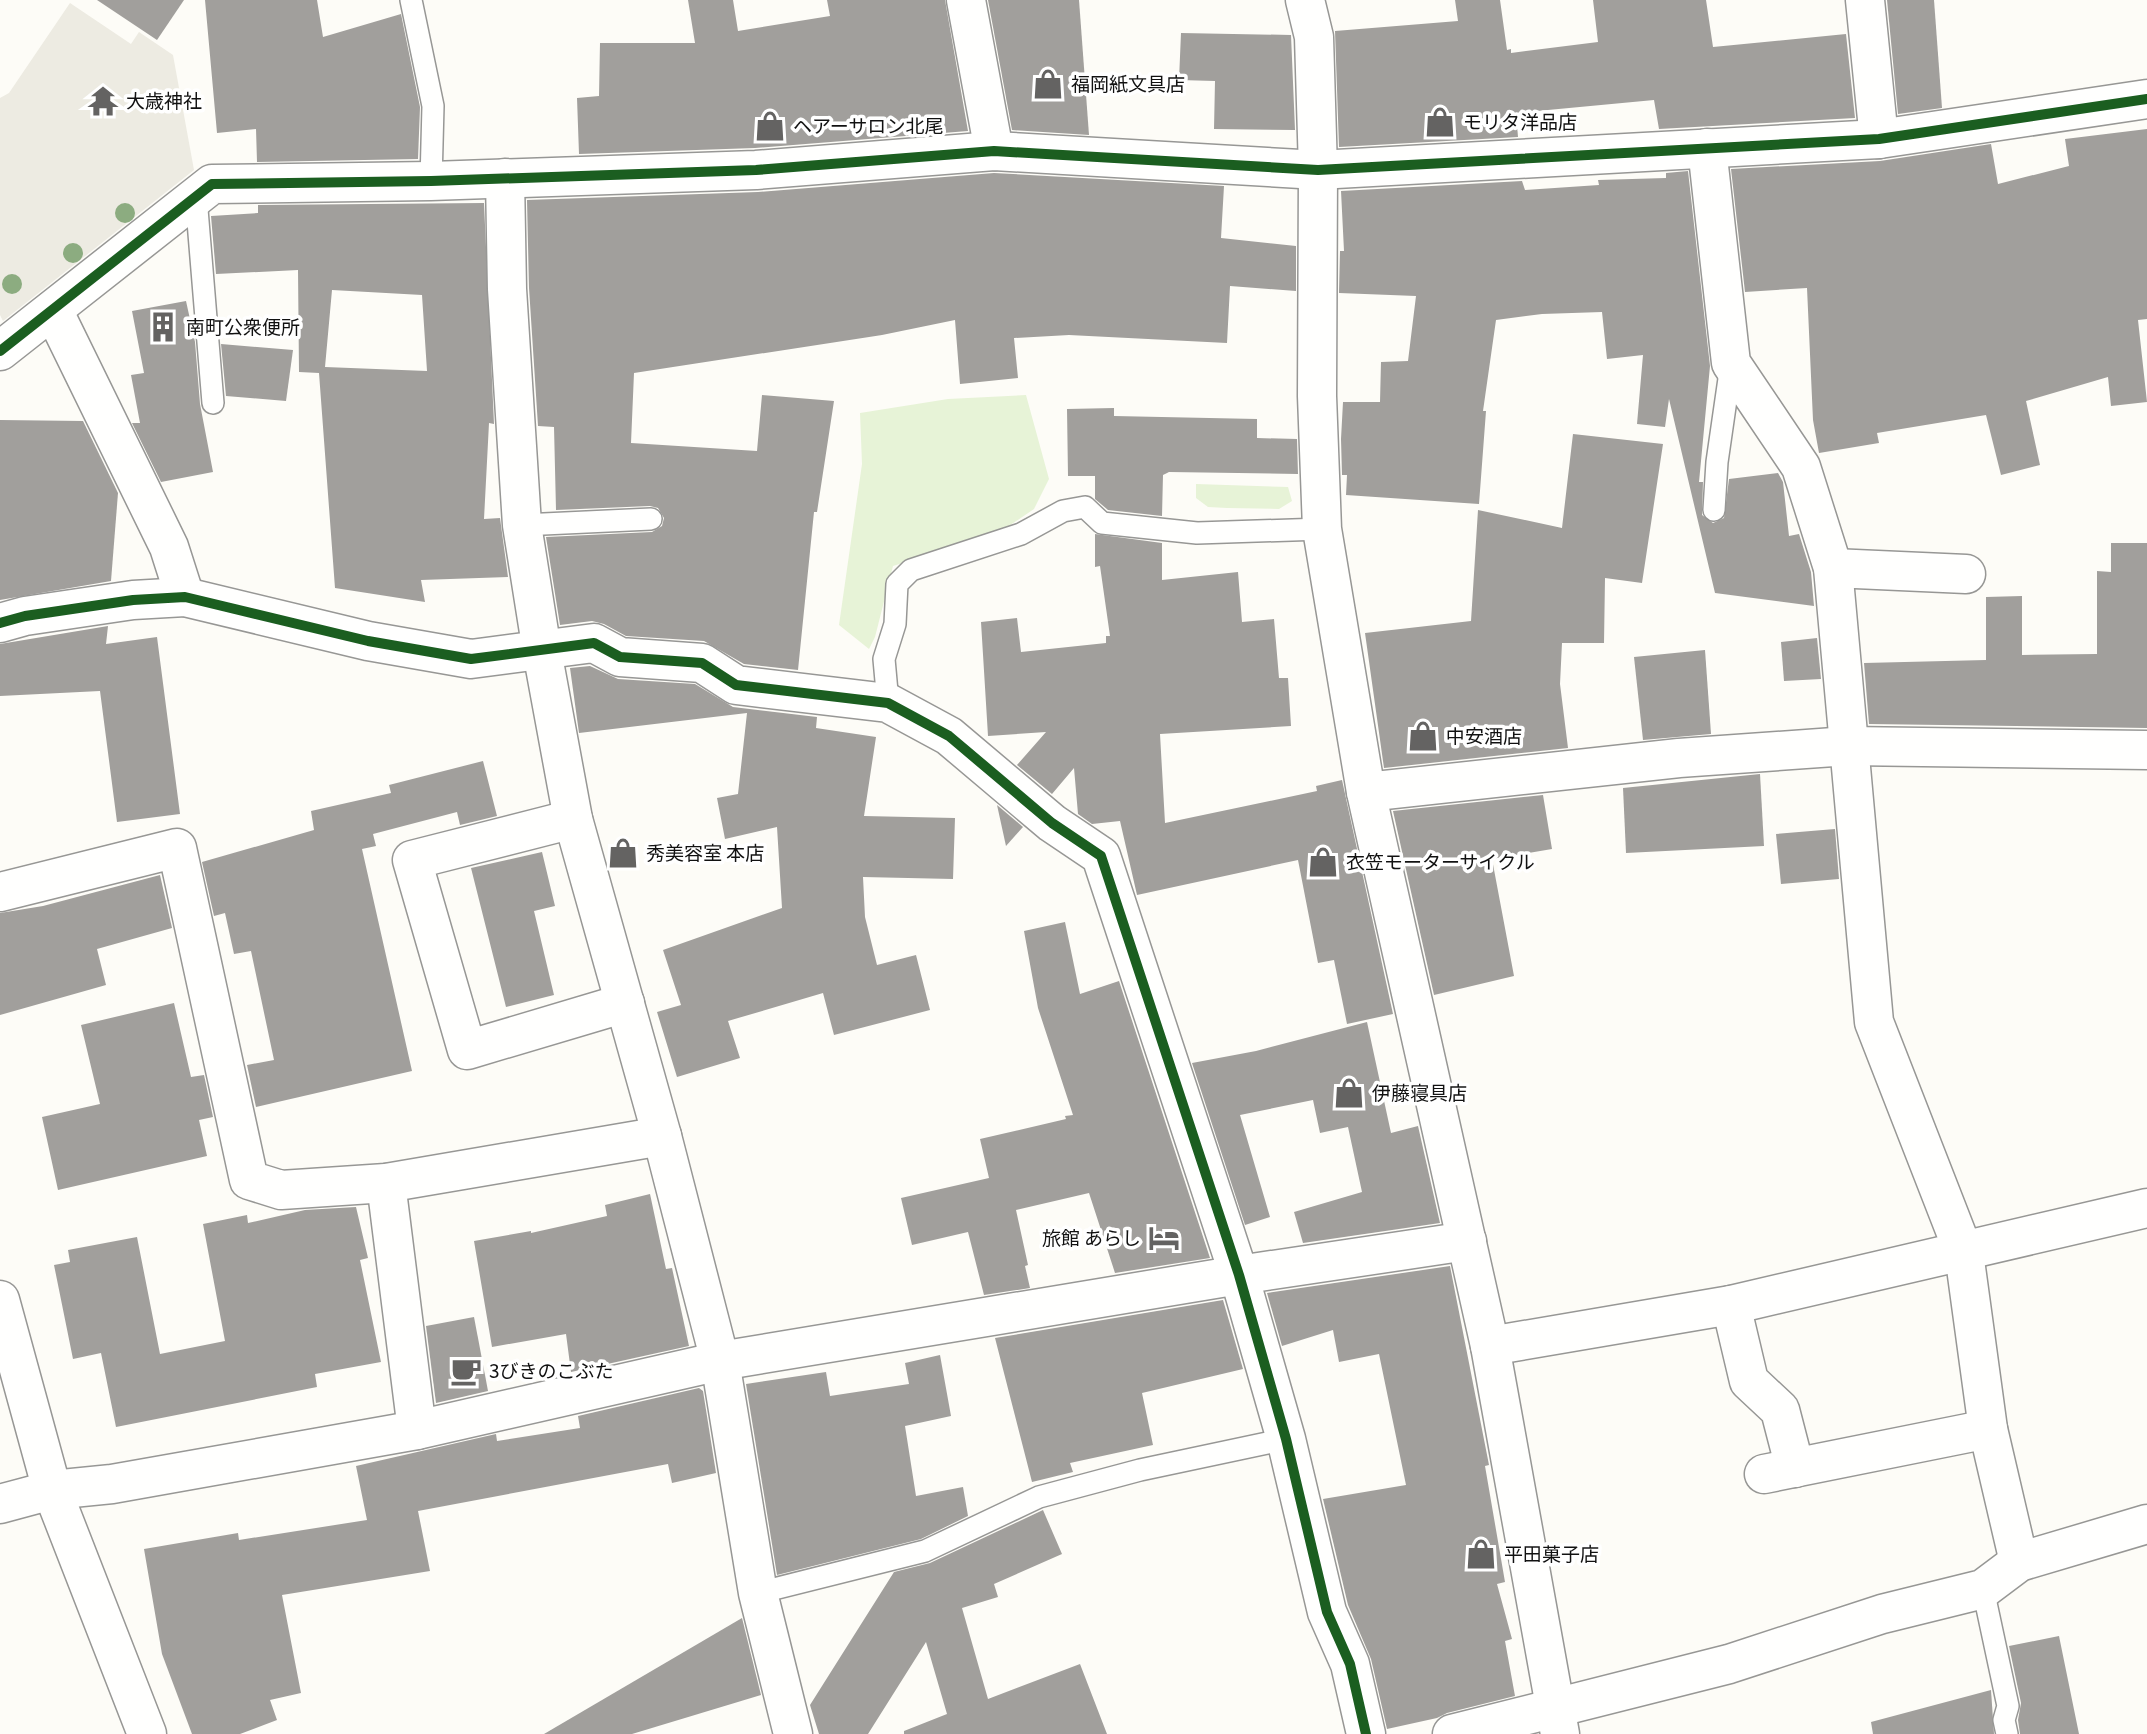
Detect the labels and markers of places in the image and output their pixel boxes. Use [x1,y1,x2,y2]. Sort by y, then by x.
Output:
shop icon: 福岡紙文具店 [1031,67,1065,101]
place label: 福岡紙文具店 [1071,69,1185,96]
temple icon: 大歳神社 [86,84,120,118]
place label: 大歳神社 [126,86,202,113]
shop icon: モリタ洋品店 [1423,105,1457,139]
place label: モリタ洋品店 [1463,107,1577,134]
shop icon: ヘアーサロン北尾 [753,109,787,143]
place label: ヘアーサロン北尾 [793,111,943,138]
building icon: 南町公衆便所 [146,310,180,344]
place label: 南町公衆便所 [186,312,300,339]
shop icon: 中安酒店 [1406,719,1440,753]
place label: 中安酒店 [1446,721,1522,748]
shop icon: 秀美容室 本店 [606,836,640,870]
place label: 秀美容室 本店 [646,838,764,865]
shop icon: 衣笠モーターサイクル [1306,845,1340,879]
place label: 衣笠モーターサイクル [1346,847,1535,874]
shop icon: 伊藤寝具店 [1332,1076,1366,1110]
place label: 伊藤寝具店 [1372,1078,1467,1105]
hotel icon: 旅館 あらし [1147,1221,1181,1255]
place label: 旅館 あらし [1042,1223,1141,1250]
cafe icon: 3びきのこぶた [449,1354,483,1388]
place label: 3びきのこぶた [489,1356,614,1383]
shop icon: 平田菓子店 [1464,1537,1498,1571]
place label: 平田菓子店 [1504,1539,1599,1566]

